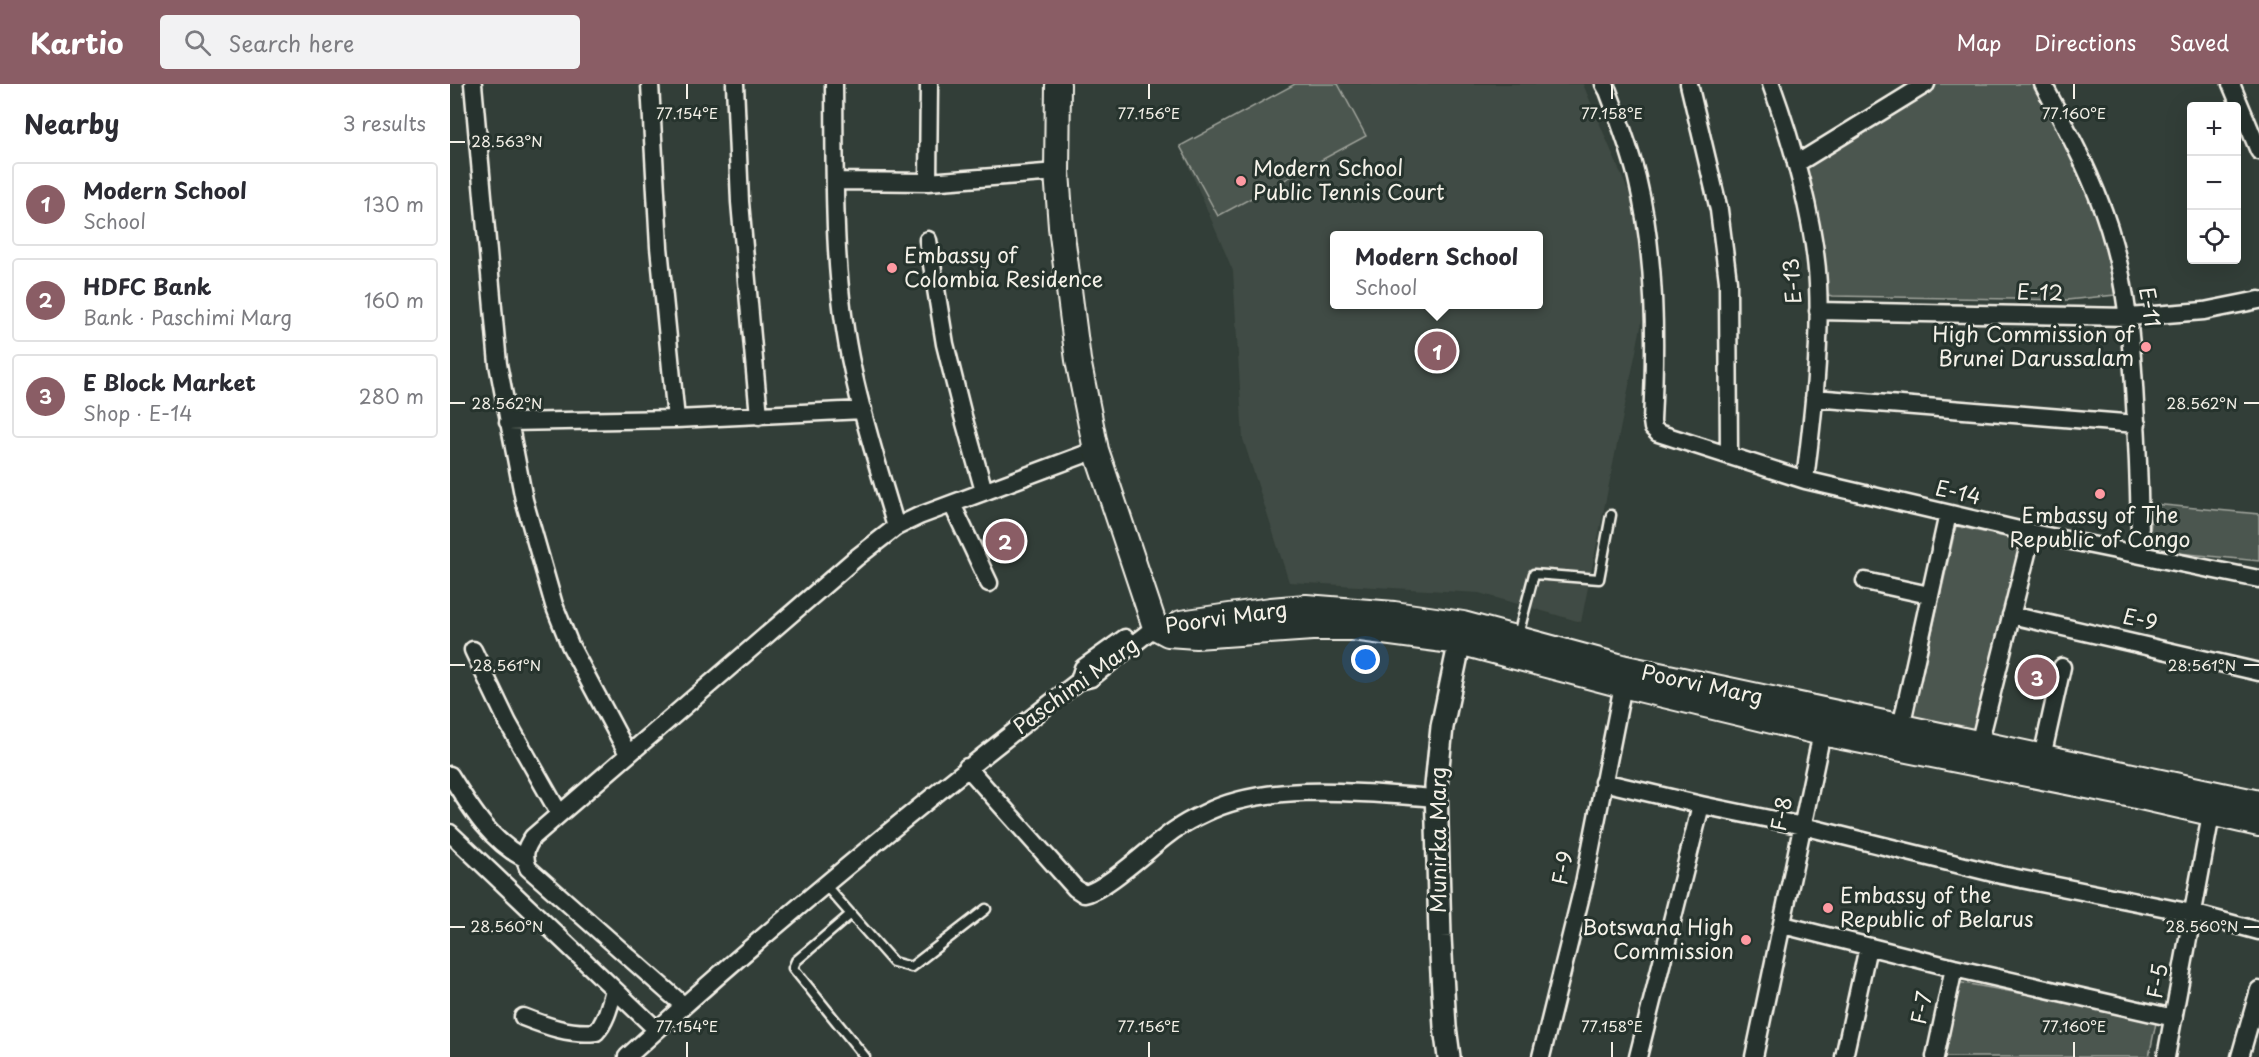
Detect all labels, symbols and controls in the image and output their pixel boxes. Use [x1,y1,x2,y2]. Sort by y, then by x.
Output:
search box [160,15,580,69]
text: Kartio [30,21,124,64]
icon: search [181,26,214,59]
text: Search here [229,26,354,59]
text: Map [1956,26,2001,58]
text: Directions [2034,26,2136,58]
text: Saved [2169,26,2229,58]
text: 77.154°E [656,101,718,124]
text: 77.156°E [1118,101,1180,124]
text: 77.158°E [1581,101,1643,124]
text: 77.160°E [2042,101,2106,124]
map controls [2187,102,2241,264]
button: + [2187,102,2241,156]
text: Nearby [24,104,119,143]
text: 3 results [343,108,426,138]
text: 28.563°N [471,129,543,152]
place label: Modern School Public Tennis Court [1253,151,1445,207]
button: − [2187,156,2241,210]
text: Modern School [83,173,247,206]
marker: Modern School Public Tennis Court [1234,174,1248,188]
text: 1 [41,189,50,219]
text: 130 m [364,189,424,219]
text: School [83,206,146,236]
button: locate [2187,210,2241,264]
popup [1330,231,1543,309]
place label: Embassy of Colombia Residence [904,238,1103,294]
text: Modern School [1355,239,1518,272]
street label: E-13 [1773,257,1809,305]
marker: Embassy of Colombia Residence [885,261,899,275]
text: HDFC Bank [83,269,212,302]
text: School [1355,272,1418,302]
street label: E-12 [2016,274,2064,308]
street label: E-11 [2132,284,2170,329]
text: 2 [38,285,53,315]
text: 160 m [364,285,424,315]
text: Bank · Paschimi Marg [83,302,292,332]
place label: High Commission of Brunei Darussalam [1932,317,2136,373]
pin: 1 [1418,328,1456,374]
marker: High Commission of Brunei Darussalam [2139,340,2153,354]
text: E Block Market [83,365,256,398]
text: 3 [39,381,52,411]
text: 280 m [359,381,424,411]
text: 28.562°N [472,391,542,414]
text: 28.562°N [2167,391,2237,414]
text: Shop · E-14 [83,398,193,428]
street label: E-14 [1932,470,1984,512]
marker: Embassy of The Republic of Congo [2093,487,2107,501]
place label: Embassy of The Republic of Congo [2010,498,2190,554]
pin: 2 [986,518,1024,564]
street label: Poorvi Marg [1163,592,1289,640]
street label: E-9 [2120,599,2161,638]
street label: Paschimi Marg [1006,628,1144,741]
your location [1351,645,1380,674]
text: 28.561°N [473,653,541,676]
text: 28.561°N [2168,653,2236,676]
pin: 3 [2018,654,2056,700]
street label: Poorvi Marg [1639,655,1766,711]
street label: Munirka Marg [1421,767,1453,913]
street label: F-8 [1761,794,1799,834]
street label: F-9 [1542,848,1580,887]
place label: Embassy of the Republic of Belarus [1840,878,2034,934]
marker: Embassy of the Republic of Belarus [1821,901,1835,915]
place label: Botswana High Commission [1582,910,1734,966]
text: 28.560°N [471,914,543,937]
text: 28.560°N [2166,914,2238,937]
marker: Botswana High Commission [1739,933,1753,947]
street label: F-5 [2137,961,2175,1001]
street label: F-7 [1901,988,1939,1027]
text: 77.154°E [656,1014,718,1037]
text: 77.156°E [1118,1014,1180,1037]
text: 77.158°E [1581,1014,1643,1037]
text: 77.160°E [2042,1014,2106,1037]

